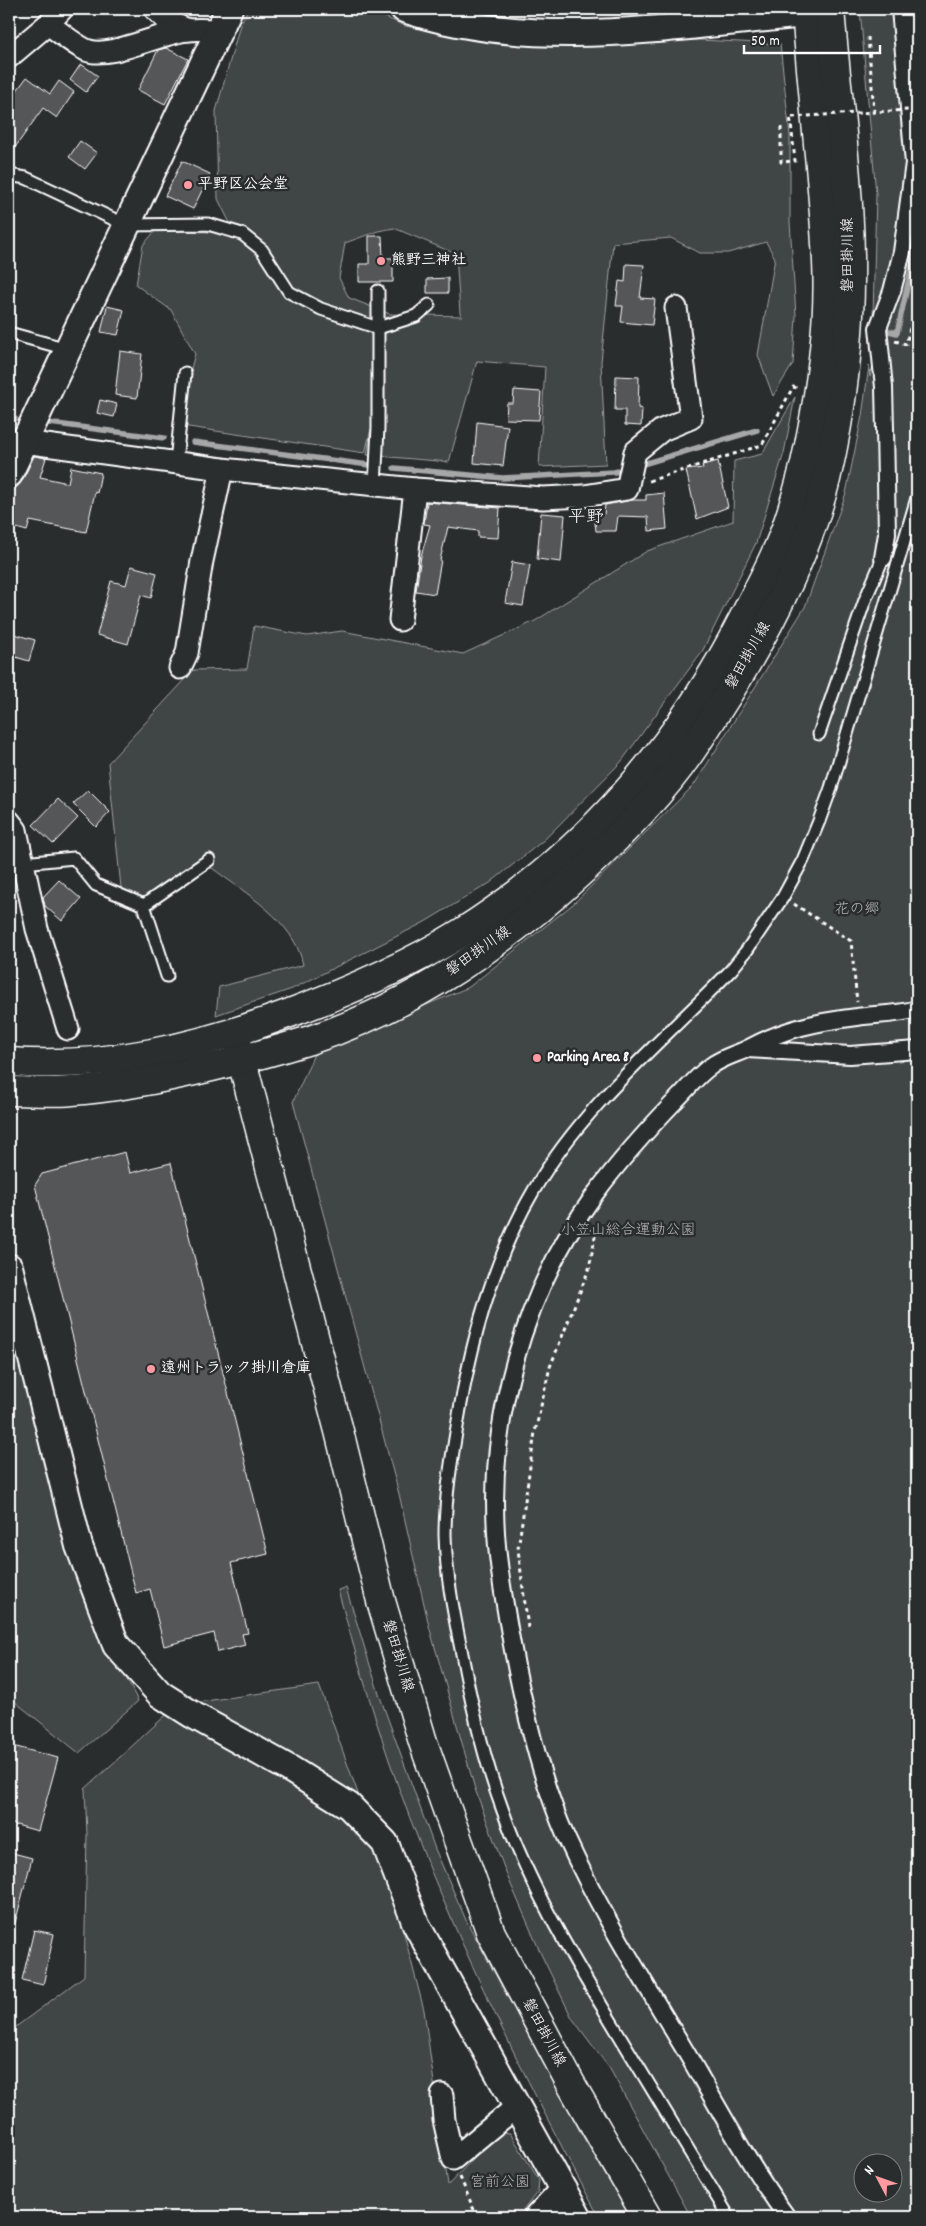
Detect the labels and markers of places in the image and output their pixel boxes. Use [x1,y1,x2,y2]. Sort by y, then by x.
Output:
place label: 平野区公会堂 [198,174,288,196]
marker: 平野区公会堂 [182,179,194,191]
place label: 熊野三神社 [391,250,466,272]
marker: 熊野三神社 [375,255,387,267]
place label: Parking Area 8 [547,1047,629,1069]
marker: Parking Area 8 [531,1052,543,1064]
place label: 遠州トラック掛川倉庫 [161,1358,311,1380]
marker: 遠州トラック掛川倉庫 [145,1363,157,1375]

